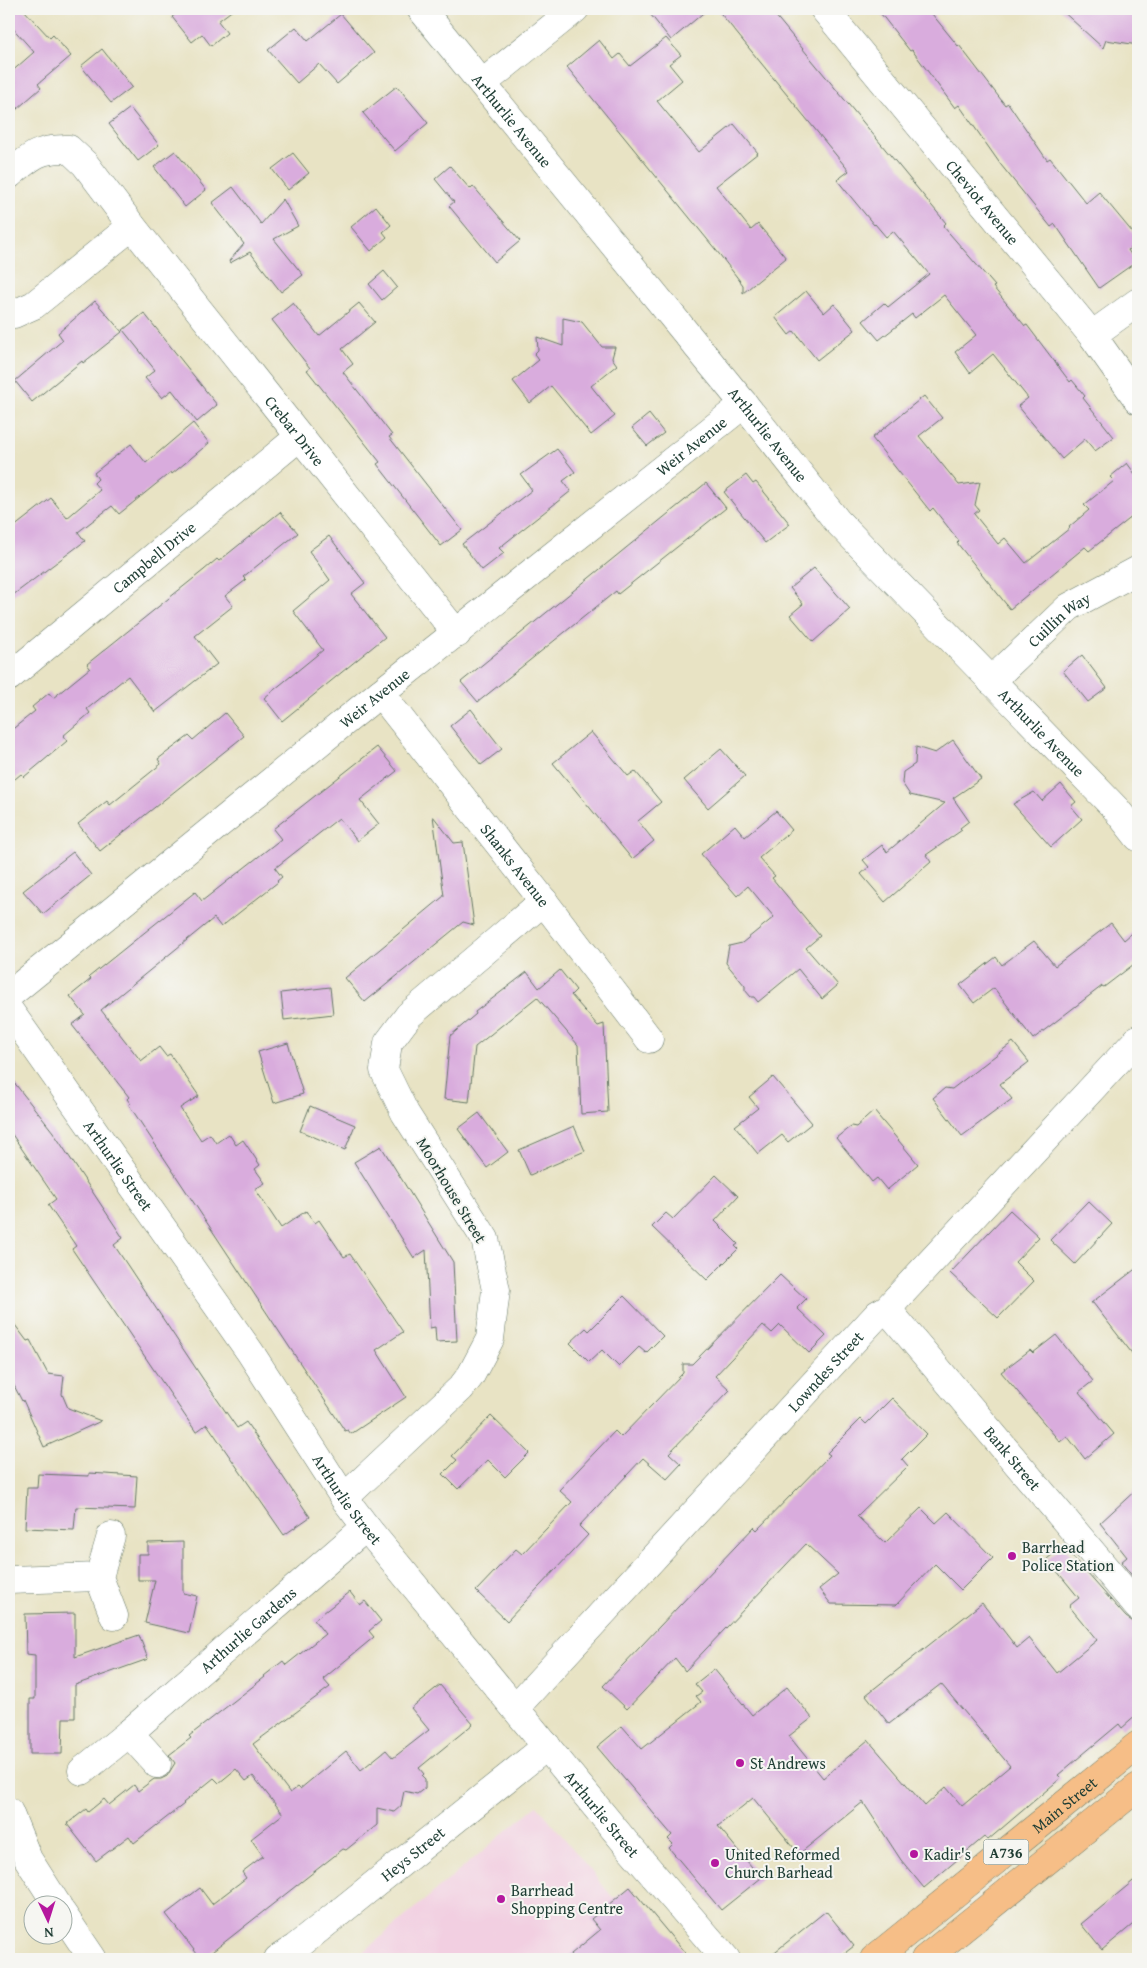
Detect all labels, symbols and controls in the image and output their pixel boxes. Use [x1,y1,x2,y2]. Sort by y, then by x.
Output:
street label: Arthurlie Avenue [466,68,558,173]
street label: Cheviot Avenue [940,154,1025,250]
street label: Arthurlie Avenue [723,382,813,487]
street label: Crebar Drive [259,390,331,471]
street label: Weir Avenue [651,410,732,481]
street label: Campbell Drive [107,515,201,599]
street label: Cuillin Way [1022,586,1095,653]
street label: Weir Avenue [334,662,415,734]
street label: Arthurlie Avenue [993,683,1091,782]
street label: Shanks Avenue [475,818,556,912]
street label: Arthurlie Street [78,1115,159,1216]
street label: Moorhouse Street [411,1133,493,1248]
street label: Lowndes Street [782,1325,869,1417]
street label: Bank Street [978,1421,1047,1496]
street label: Arthurlie Street [307,1449,388,1550]
place label: Barrhead Police Station [1022,1535,1114,1577]
marker: Barrhead Police Station [1006,1550,1018,1562]
street label: Arthurlie Gardens [194,1581,301,1678]
place label: St Andrews [750,1751,826,1775]
marker: St Andrews [734,1757,746,1769]
street label: Arthurlie Street [559,1765,646,1863]
street label: Main Street [1026,1771,1103,1839]
street label: Heys Street [375,1820,450,1887]
road number: A736 [984,1840,1028,1864]
place label: United Reformed Church Barhead [725,1842,840,1884]
place label: Kadir's [924,1842,971,1866]
marker: Kadir's [908,1848,920,1860]
marker: United Reformed Church Barhead [709,1857,721,1869]
place label: Barrhead Shopping Centre [511,1878,623,1920]
marker: Barrhead Shopping Centre [495,1893,507,1905]
north arrow [22,1896,72,1946]
text: N [43,1923,54,1943]

